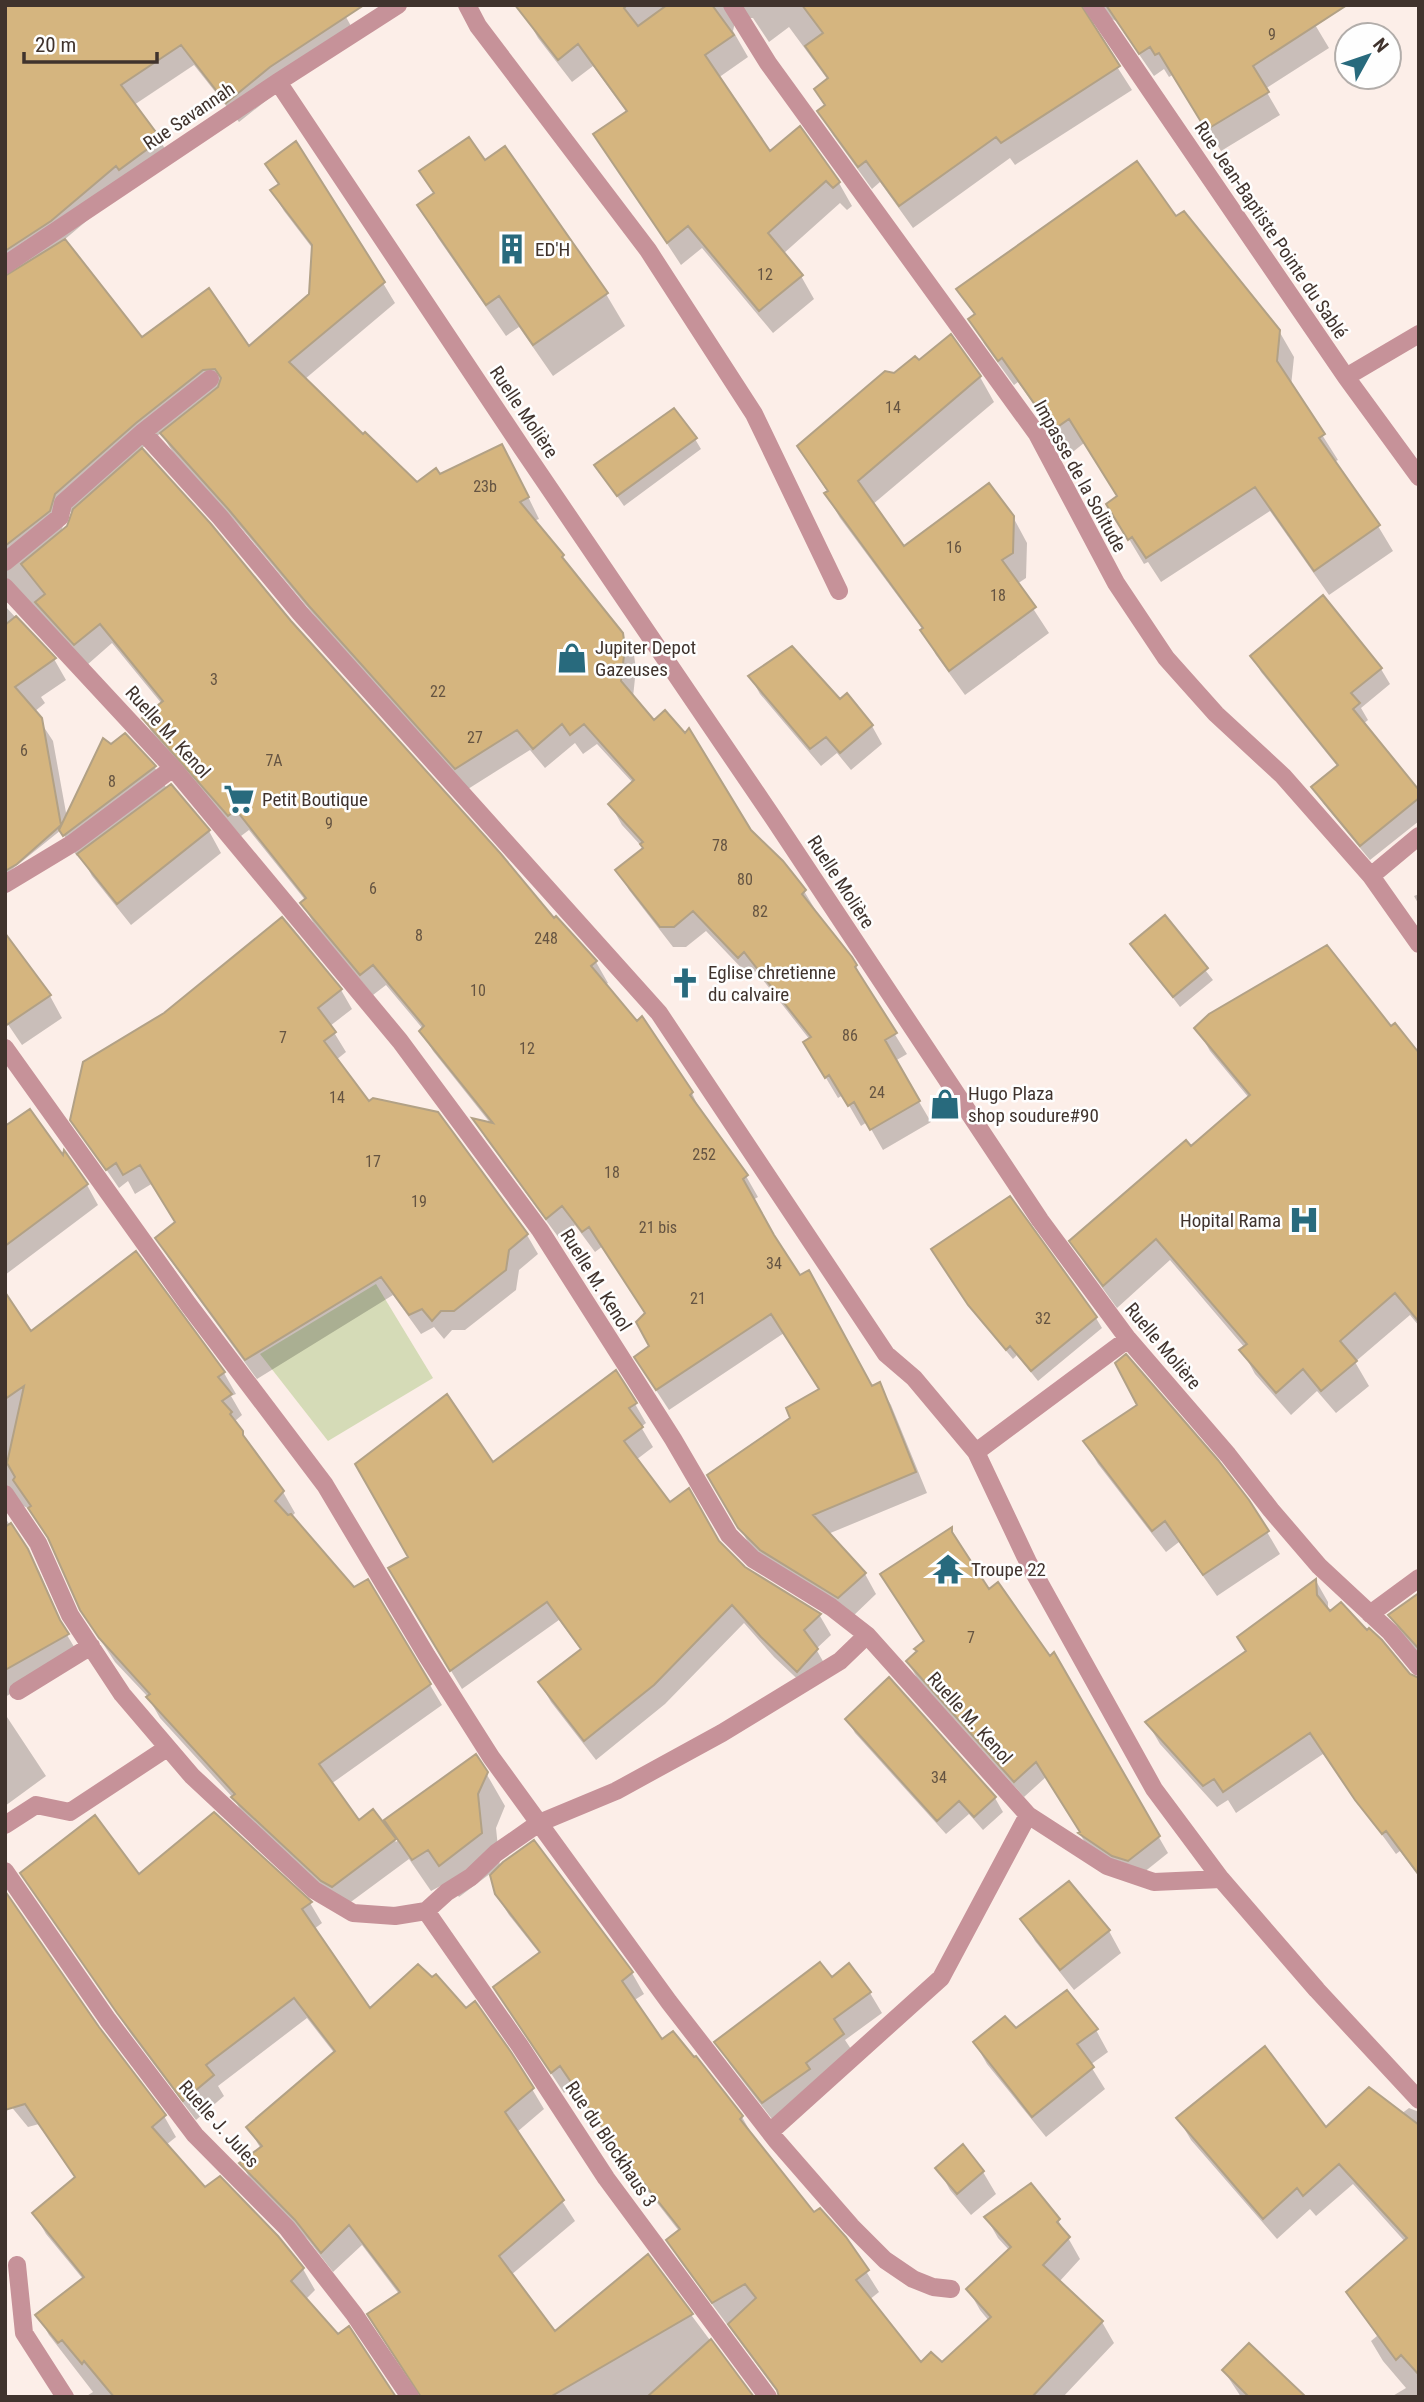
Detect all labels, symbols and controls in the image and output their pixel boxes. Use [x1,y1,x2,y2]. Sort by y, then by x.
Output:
scale bar [24,21,158,65]
north arrow [1333,21,1403,91]
house number: 9 [1268,25,1276,44]
text: 20 m [35,33,76,57]
text: N [1368,34,1393,57]
street label: Rue Savannah [139,77,239,155]
street label: Rue Jean-Baptiste Pointe du Sablé [1190,117,1352,343]
building icon: ED'H [495,232,529,266]
place label: ED'H [535,238,570,261]
house number: 12 [757,265,773,284]
street label: Ruelle Molière [485,362,563,463]
street label: Impasse de la Solitude [1029,396,1131,556]
house number: 14 [885,398,901,417]
house number: 23b [473,477,497,496]
house number: 16 [946,538,962,557]
house number: 18 [990,586,1006,605]
place label: Jupiter Depot Gazeuses [595,636,696,681]
shop icon: Jupiter Depot Gazeuses [555,641,589,675]
house number: 3 [210,670,218,689]
street label: Ruelle M. Kenol [121,681,215,783]
house number: 22 [430,682,446,701]
house number: 27 [467,728,483,747]
house number: 6 [20,741,28,760]
house number: 7A [265,751,283,770]
house number: 8 [108,772,116,791]
supermarket icon: Petit Boutique [222,782,256,816]
place label: Petit Boutique [262,788,368,811]
house number: 9 [325,814,333,833]
street label: Ruelle Molière [802,831,880,933]
house number: 78 [712,836,728,855]
house number: 80 [737,870,753,889]
house number: 6 [369,879,377,898]
house number: 82 [752,902,768,921]
house number: 8 [415,926,423,945]
house number: 248 [534,929,558,948]
place label: Eglise chretienne du calvaire [708,961,836,1006]
church icon: Eglise chretienne du calvaire [668,966,702,1000]
house number: 10 [470,981,486,1000]
house number: 86 [842,1026,858,1045]
house number: 7 [279,1028,287,1047]
house number: 12 [519,1039,535,1058]
place label: Hugo Plaza shop soudure#90 [968,1082,1099,1127]
house number: 24 [869,1083,885,1102]
shop icon: Hugo Plaza shop soudure#90 [928,1087,962,1121]
house number: 14 [329,1088,345,1107]
house number: 252 [692,1145,716,1164]
house number: 17 [365,1152,381,1171]
house number: 18 [604,1163,620,1182]
house number: 19 [411,1192,427,1211]
hospital icon: Hopital Rama [1287,1203,1321,1237]
place label: Hopital Rama [1180,1209,1281,1232]
house number: 21 bis [639,1218,677,1237]
street label: Ruelle M. Kenol [556,1225,636,1335]
house number: 34 [766,1254,782,1273]
house number: 21 [690,1289,706,1308]
street label: Ruelle Molière [1120,1298,1206,1394]
house number: 32 [1035,1309,1051,1328]
temple icon: Troupe 22 [931,1552,965,1586]
place label: Troupe 22 [971,1558,1046,1581]
house number: 7 [967,1628,975,1647]
street label: Ruelle M. Kenol [923,1667,1017,1769]
house number: 34 [931,1768,947,1787]
street label: Ruelle J. Jules [174,2076,264,2172]
street label: Rue du Blockhaus 3 [560,2077,662,2211]

